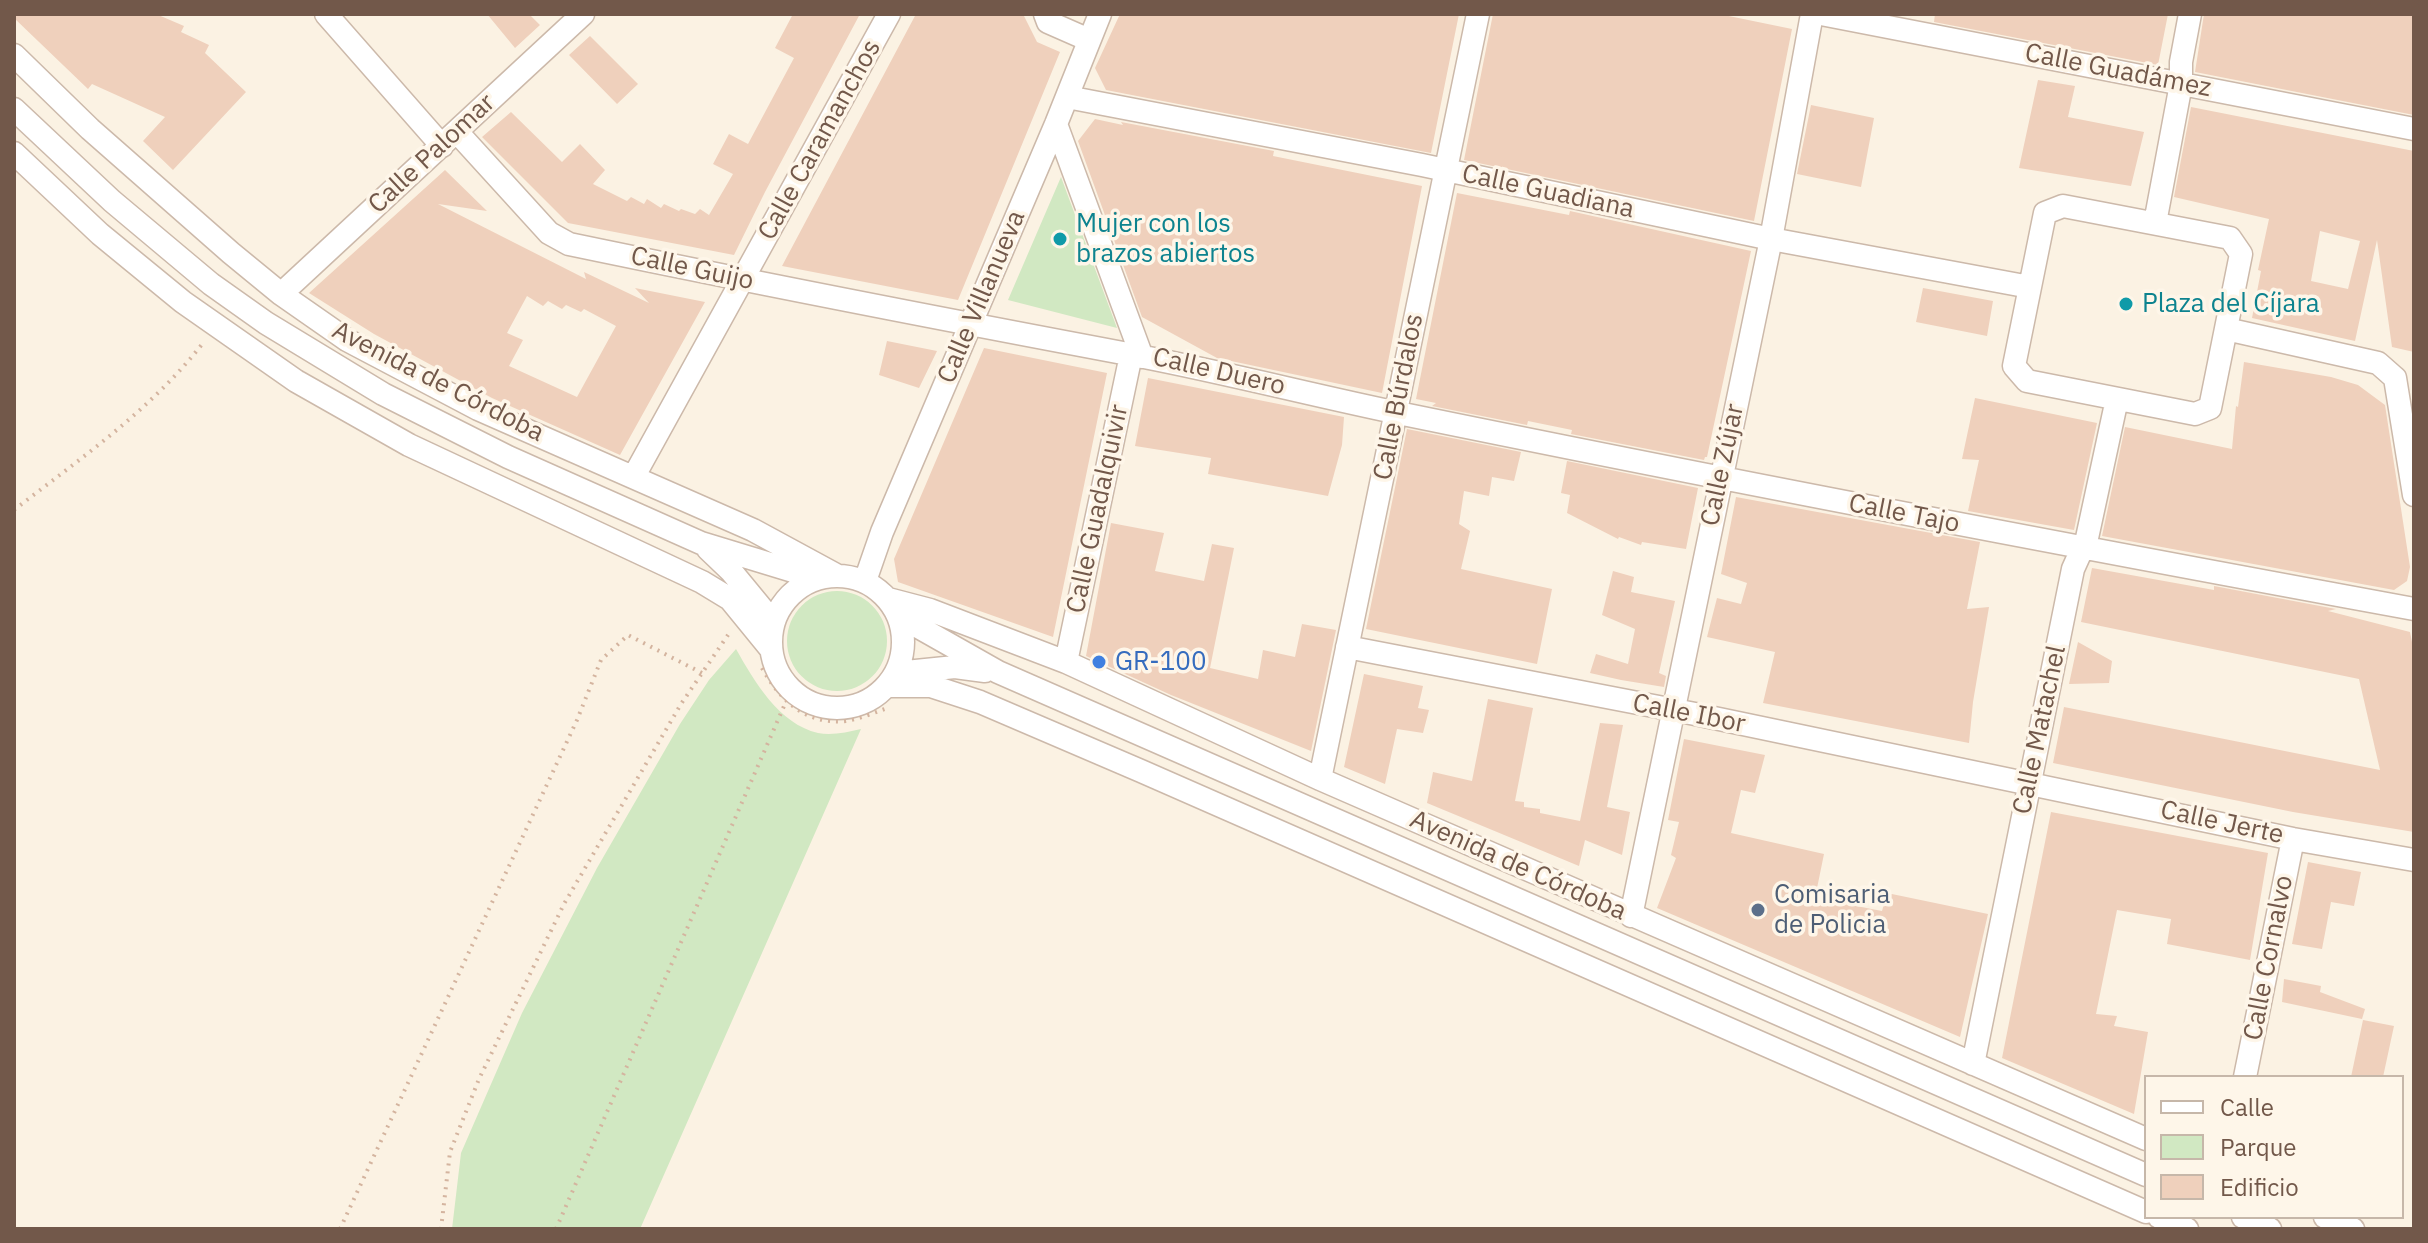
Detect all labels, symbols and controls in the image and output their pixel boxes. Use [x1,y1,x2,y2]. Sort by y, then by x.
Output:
street label: Calle Caramanchos [752,34,888,246]
street label: Calle Guadámez [2022,38,2214,104]
street label: Calle Palomar [362,87,502,221]
street label: Calle Guadiana [1459,159,1637,225]
street label: Calle Villanueva [932,206,1032,388]
place label: Mujer con los brazos abiertos [1076,208,1255,270]
marker: Mujer con los brazos abiertos [1051,230,1069,248]
street label: Calle Guijo [628,241,756,297]
place label: Plaza del Cíjara [2142,288,2320,320]
marker: Plaza del Cíjara [2117,295,2135,313]
street label: Calle Búrdalos [1368,311,1430,483]
street label: Avenida de Córdoba [327,315,549,449]
street label: Calle Duero [1150,342,1288,402]
street label: Calle Zújar [1695,401,1751,529]
street label: Calle Guadalquivir [1061,402,1135,616]
street label: Calle Tajo [1846,488,1962,540]
street label: Calle Matachel [2007,643,2073,817]
place label: GR-100 [1115,646,1206,678]
marker: GR-100 [1090,653,1108,671]
street label: Calle Ibor [1630,688,1748,740]
street label: Calle Jerte [2158,795,2286,851]
street label: Avenida de Córdoba [1405,804,1631,928]
street label: Calle Cornalvo [2238,873,2300,1043]
place label: Comisaria de Policia [1774,879,1890,940]
marker: Comisaria de Policia [1749,901,1767,919]
legend [2144,1075,2404,1219]
text: Calle [2220,1091,2274,1123]
text: Parque [2220,1131,2297,1163]
text: Edificio [2220,1171,2299,1203]

